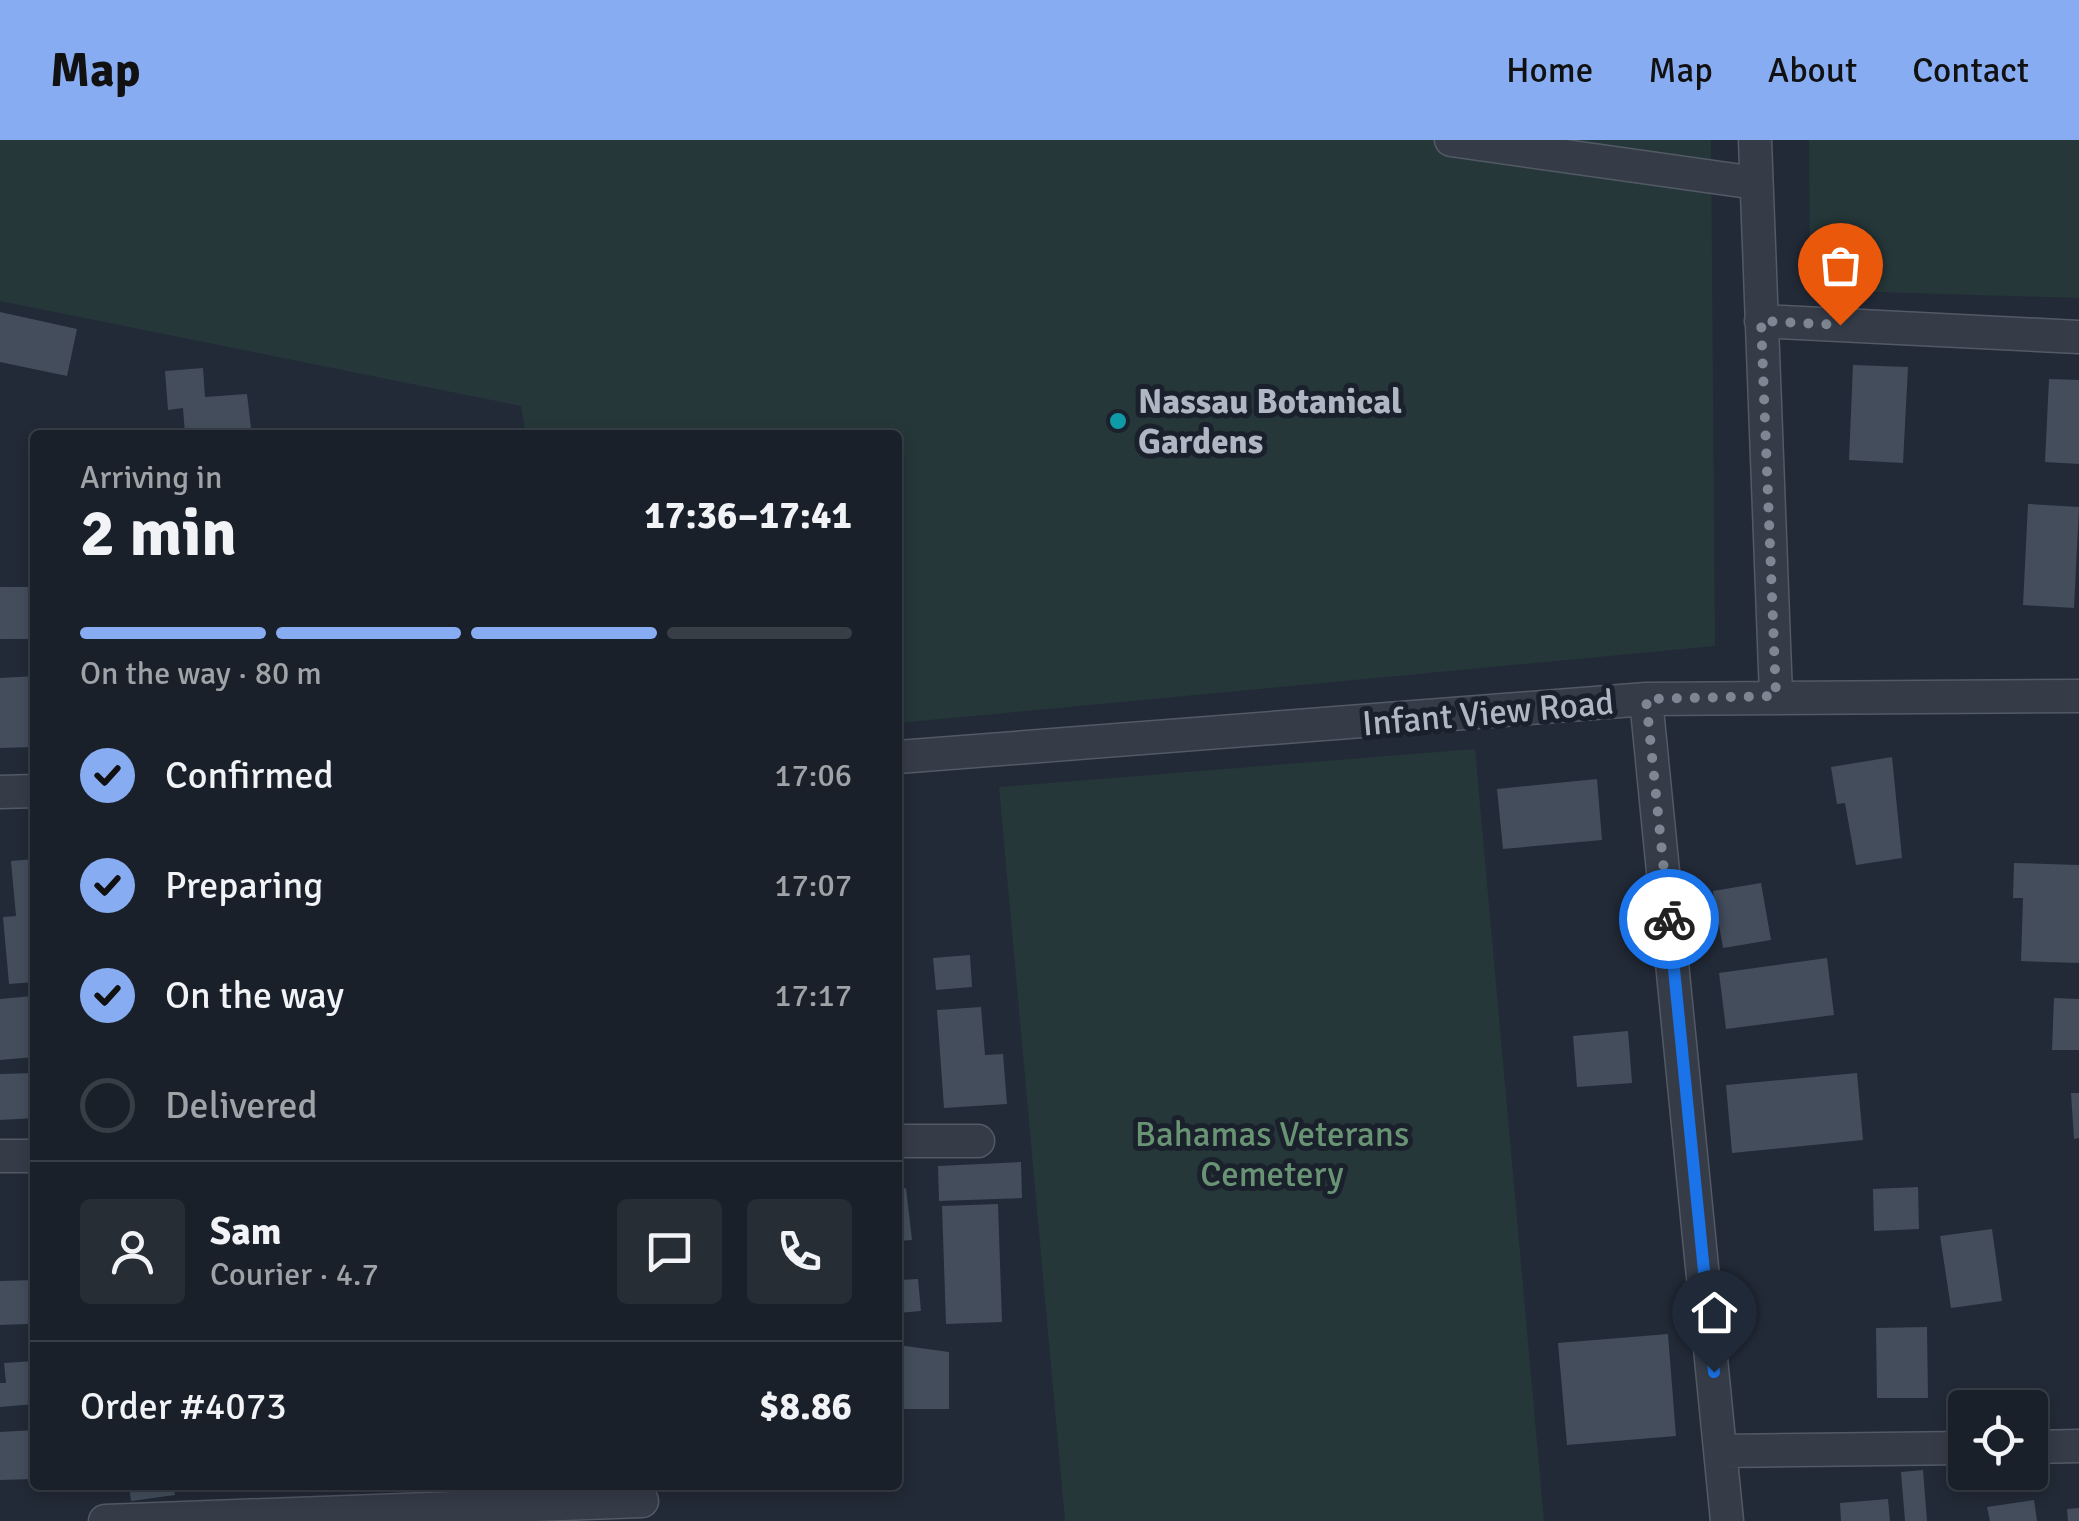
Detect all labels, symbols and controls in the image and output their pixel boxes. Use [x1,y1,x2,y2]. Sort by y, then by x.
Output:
text: Map [50,41,140,100]
text: Home [1506,49,1593,92]
text: Map [1648,49,1713,92]
text: About [1768,49,1857,92]
text: Contact [1912,49,2029,92]
pin [1798,223,1883,326]
icon: bag [1813,238,1868,293]
place label: Nassau Botanical Gardens [1138,380,1402,463]
marker: Nassau Botanical Gardens [1107,410,1129,432]
text: Arriving in [80,458,222,497]
text: 17:36–17:41 [644,492,852,539]
text: 2 min [80,494,237,574]
text: On the way · 80 m [80,654,322,693]
street label: Infant View Road [1360,681,1616,745]
icon: check [80,748,135,803]
text: Confirmed [165,752,334,799]
text: 17:06 [774,756,852,795]
icon: check [80,858,135,913]
text: Preparing [165,862,323,909]
text: 17:07 [774,866,852,905]
courier [1619,869,1719,969]
icon: bike [1642,892,1697,947]
icon: check [80,968,135,1023]
text: On the way [165,972,344,1019]
text: 17:17 [774,976,852,1015]
text: Delivered [165,1082,318,1129]
park label: Bahamas Veterans Cemetery [1135,1113,1409,1196]
button: person [80,1199,185,1304]
button: chat [617,1199,722,1304]
button: phone [747,1199,852,1304]
text: Sam [210,1208,281,1255]
text: Courier · 4.7 [210,1255,379,1294]
pin [1672,1270,1757,1373]
icon: home [1687,1285,1742,1340]
text: Order #4073 [80,1383,287,1430]
text: $8.86 [759,1383,852,1430]
map controls [1948,1390,2048,1490]
button: locate [1948,1390,2048,1490]

